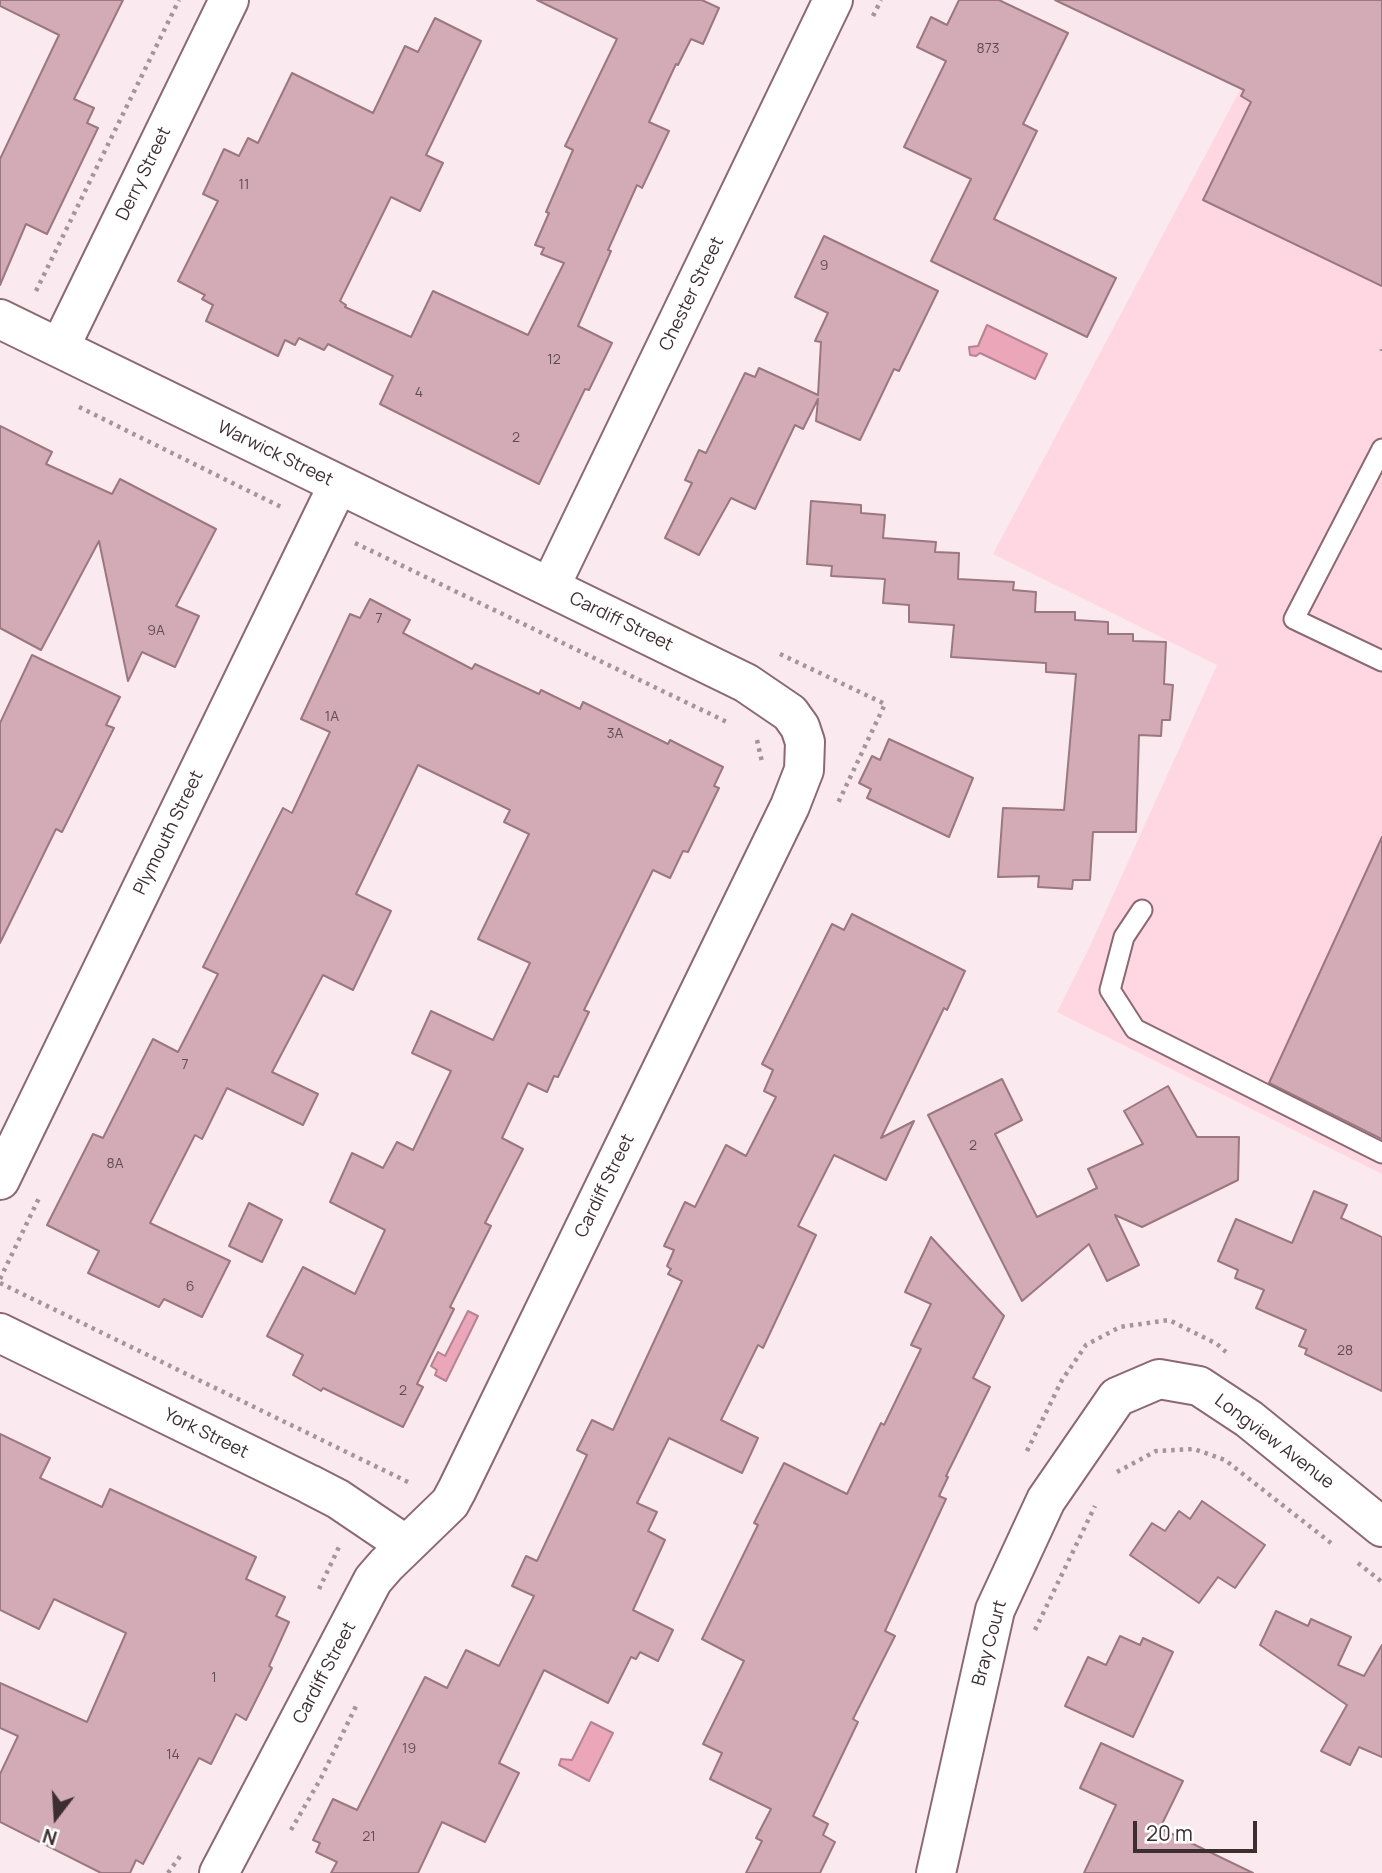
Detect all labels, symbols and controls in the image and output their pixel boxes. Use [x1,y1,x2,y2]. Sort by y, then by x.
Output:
house number: 873 [977,41,999,57]
street label: Derry Street [112,124,176,224]
house number: 11 [239,177,249,193]
street label: Chester Street [655,234,729,354]
house number: 9 [820,258,828,274]
house number: 12 [547,352,561,368]
house number: 4 [415,385,423,401]
street label: Warwick Street [214,417,336,491]
house number: 2 [512,430,520,446]
street label: Cardiff Street [566,588,676,656]
house number: 7 [375,611,383,627]
house number: 9A [147,623,165,639]
house number: 1A [325,709,339,725]
house number: 3A [607,726,623,742]
street label: Plymouth Street [130,767,208,899]
house number: 7 [181,1057,189,1073]
street label: Cardiff Street [571,1131,639,1241]
house number: 2 [969,1138,977,1154]
house number: 8A [107,1156,123,1172]
house number: 6 [186,1279,194,1295]
house number: 28 [1337,1343,1353,1359]
house number: 2 [399,1383,407,1399]
street label: Longview Avenue [1210,1390,1338,1494]
street label: York Street [160,1404,252,1464]
street label: Bray Court [968,1598,1012,1688]
street label: Cardiff Street [289,1618,361,1728]
house number: 1 [211,1670,217,1686]
house number: 19 [402,1741,416,1757]
house number: 14 [166,1747,180,1763]
north arrow [21,1782,91,1852]
scale bar [1137,1806,1261,1850]
text: 20 m [1146,1819,1193,1847]
text: N [40,1823,60,1852]
house number: 21 [362,1829,376,1845]

